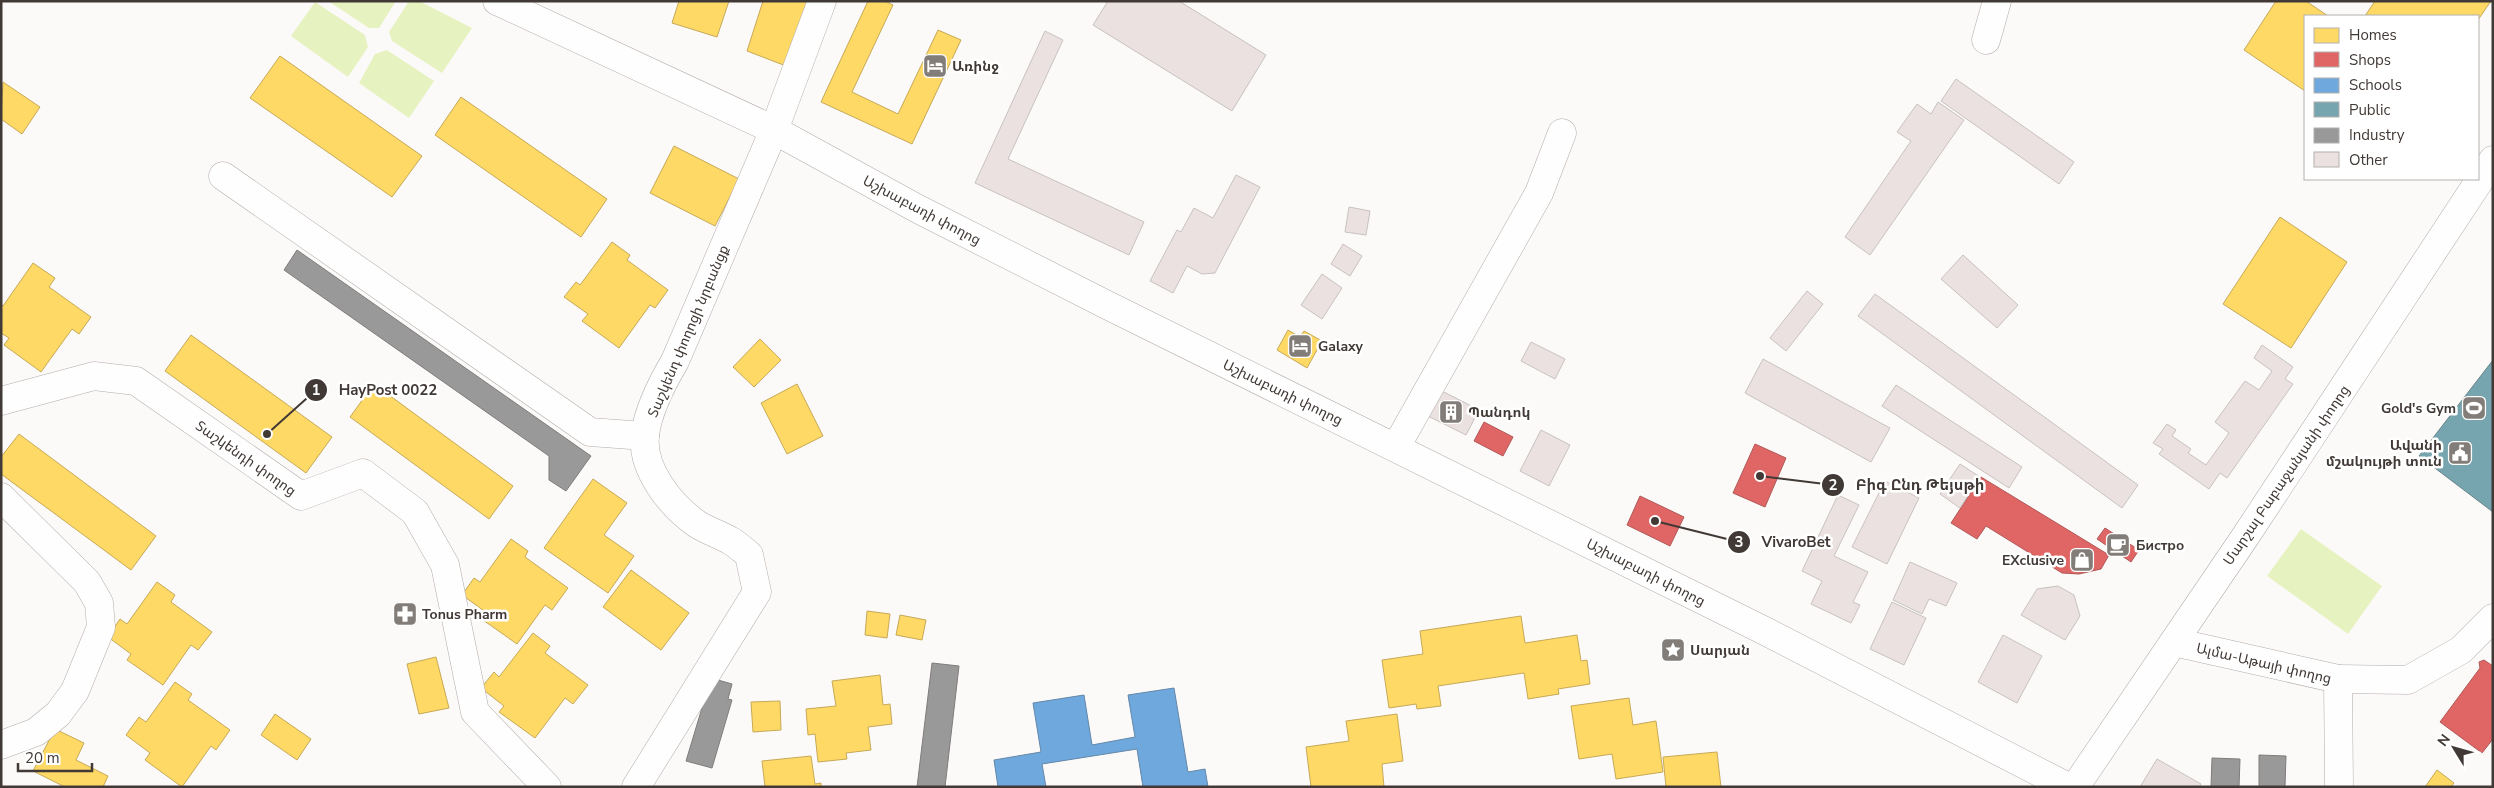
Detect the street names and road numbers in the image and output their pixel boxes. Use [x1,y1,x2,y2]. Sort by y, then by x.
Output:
street label: Աշխաբադի փողոց [859,171,984,250]
street label: Տաշկենդ փողոցի նրբանցք [643,242,733,420]
street label: Աշխաբադի փողոց [1220,355,1346,430]
street label: Մարշալ Բաբաջանյանի փողոց [2219,381,2354,569]
street label: Տաշկենդի փողոց [192,417,300,500]
street label: Աշխաբադի փողոց [1583,534,1709,611]
street label: Ալմա-Աթայի փողոց [2194,639,2333,688]

